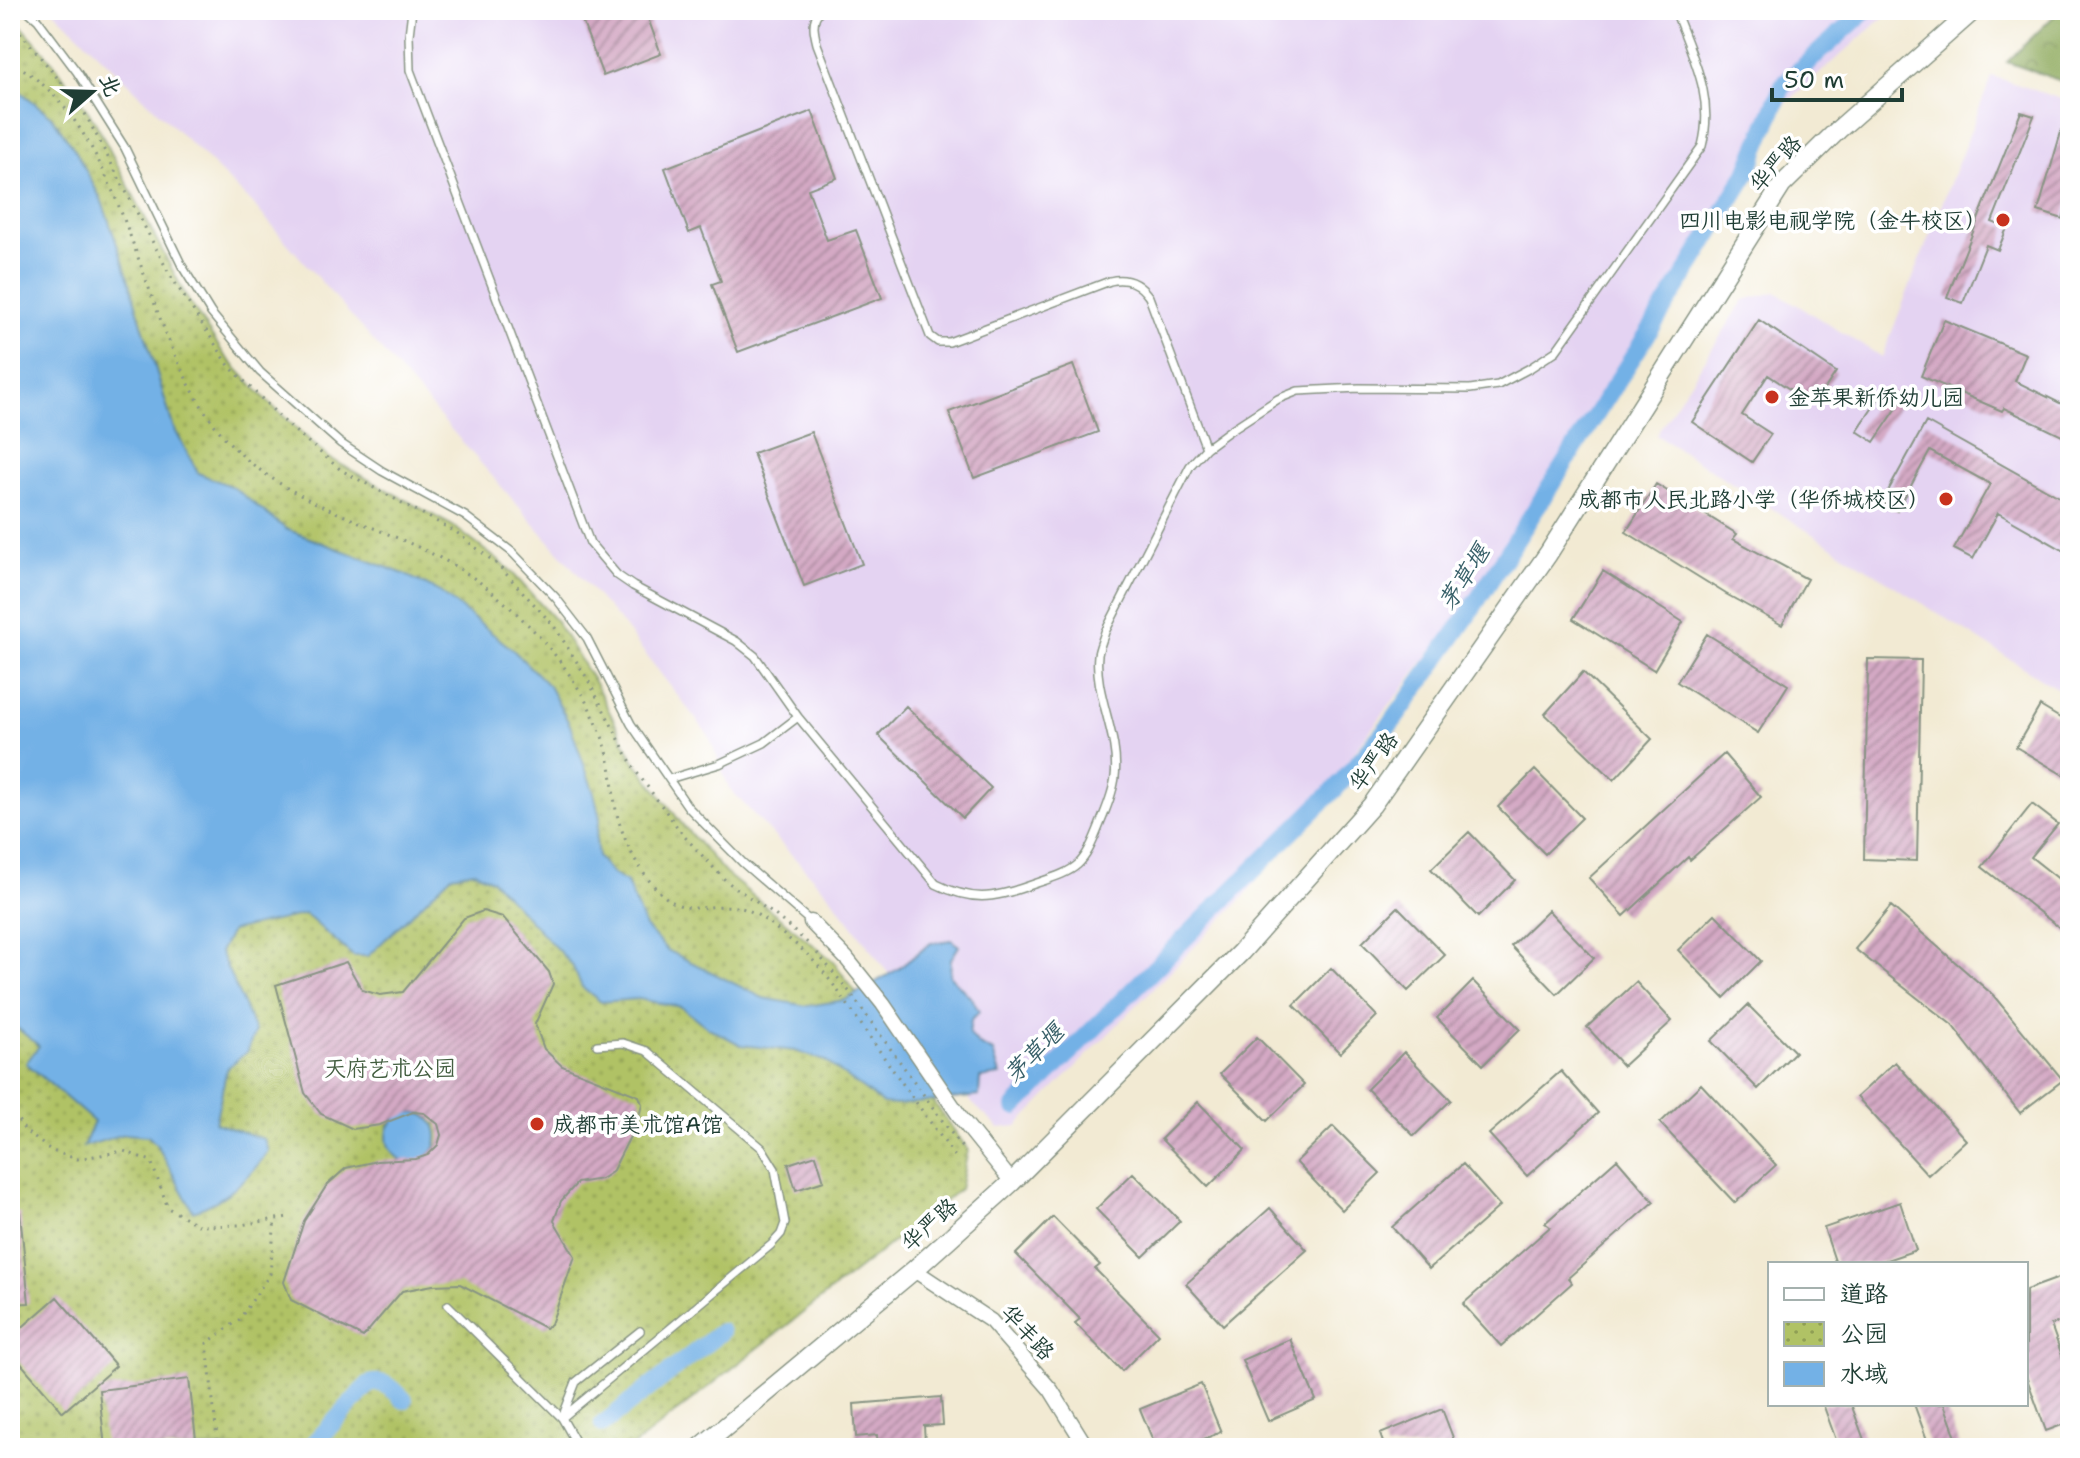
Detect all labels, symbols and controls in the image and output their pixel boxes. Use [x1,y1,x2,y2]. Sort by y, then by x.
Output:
north arrow [52,52,132,132]
scale bar [1772,52,1902,102]
text: 50 m [1784,64,1844,96]
text: 北 [93,70,128,101]
street label: 华严路 [1743,129,1808,198]
place label: 四川电影电视学院（金牛校区） [1679,206,1987,235]
marker: 四川电影电视学院（金牛校区） [1994,211,2012,229]
place label: 金苹果新侨幼儿园 [1788,383,1964,412]
marker: 金苹果新侨幼儿园 [1763,388,1781,406]
place label: 成都市人民北路小学（华侨城校区） [1578,485,1930,514]
marker: 成都市人民北路小学（华侨城校区） [1937,490,1955,508]
water label: 茅草堰 [1431,536,1499,616]
street label: 华严路 [1342,726,1405,797]
water label: 茅草堰 [997,1014,1073,1090]
park label: 天府艺术公园 [324,1054,456,1083]
place label: 成都市美术馆A馆 [553,1110,723,1139]
marker: 成都市美术馆A馆 [528,1115,546,1133]
street label: 华严路 [895,1192,964,1257]
legend [1768,1262,2028,1406]
text: 道路 [1840,1278,1888,1310]
street label: 华丰路 [995,1298,1061,1366]
text: 公园 [1840,1318,1888,1350]
text: 水域 [1840,1358,1888,1390]

